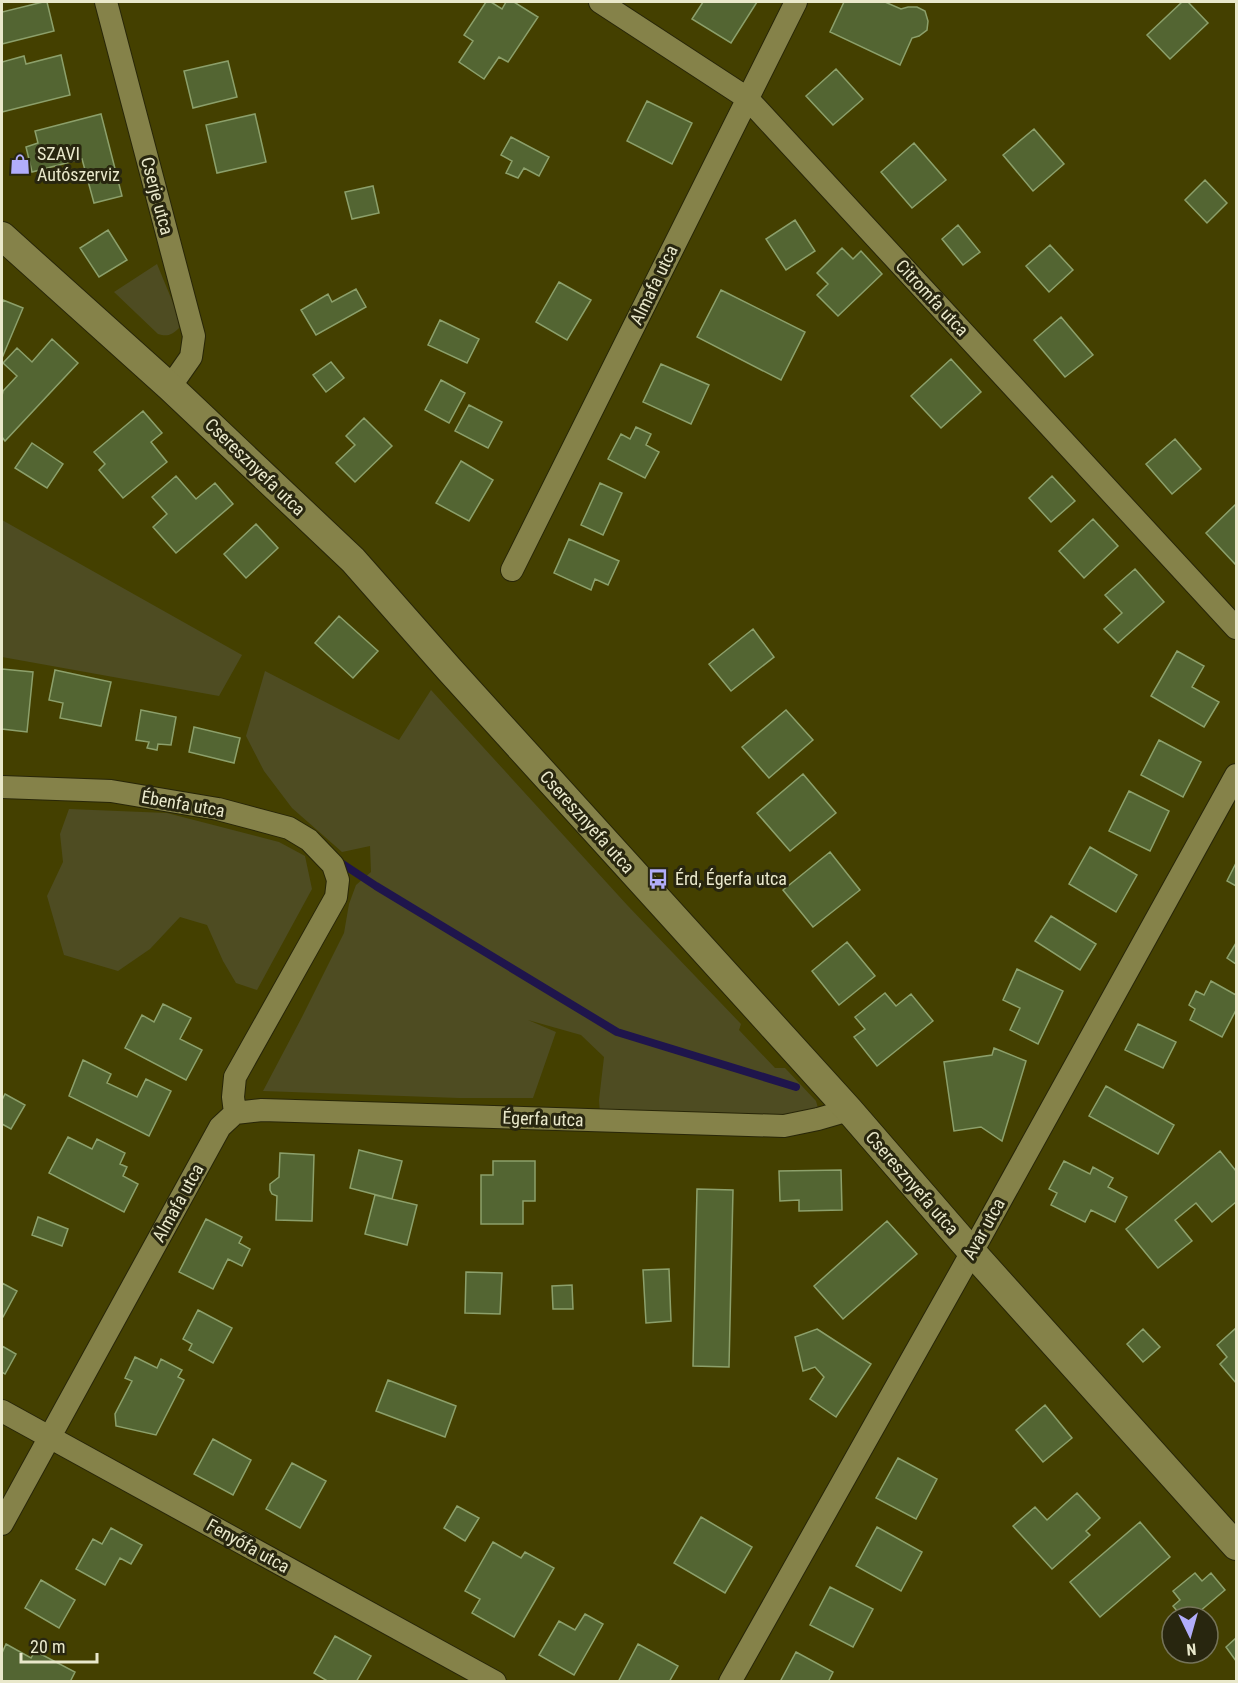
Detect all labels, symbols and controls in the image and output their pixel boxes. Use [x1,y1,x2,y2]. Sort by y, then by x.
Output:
place label: SZAVI Autószerviz [37,143,120,185]
shop icon: SZAVI Autószerviz [8,152,32,176]
street label: Cserje utca [137,155,178,237]
street label: Almafa utca [625,241,682,328]
street label: Citromfa utca [892,255,973,340]
street label: Cseresznyefa utca [201,414,310,520]
street label: Cseresznyefa utca [536,766,639,877]
street label: Ébenfa utca [140,786,226,821]
bus stop icon: Érd, Égerfa utca [646,867,670,891]
place label: Érd, Égerfa utca [675,868,787,889]
street label: Égerfa utca [502,1107,584,1130]
street label: Cseresznyefa utca [862,1126,963,1239]
street label: Almafa utca [148,1160,208,1246]
street label: Avar utca [958,1194,1009,1263]
street label: Fenyőfa utca [203,1514,293,1577]
north arrow [1160,1605,1220,1665]
scale bar [21,1626,98,1664]
text: 20 m [30,1636,65,1657]
text: N [1186,1640,1197,1659]

